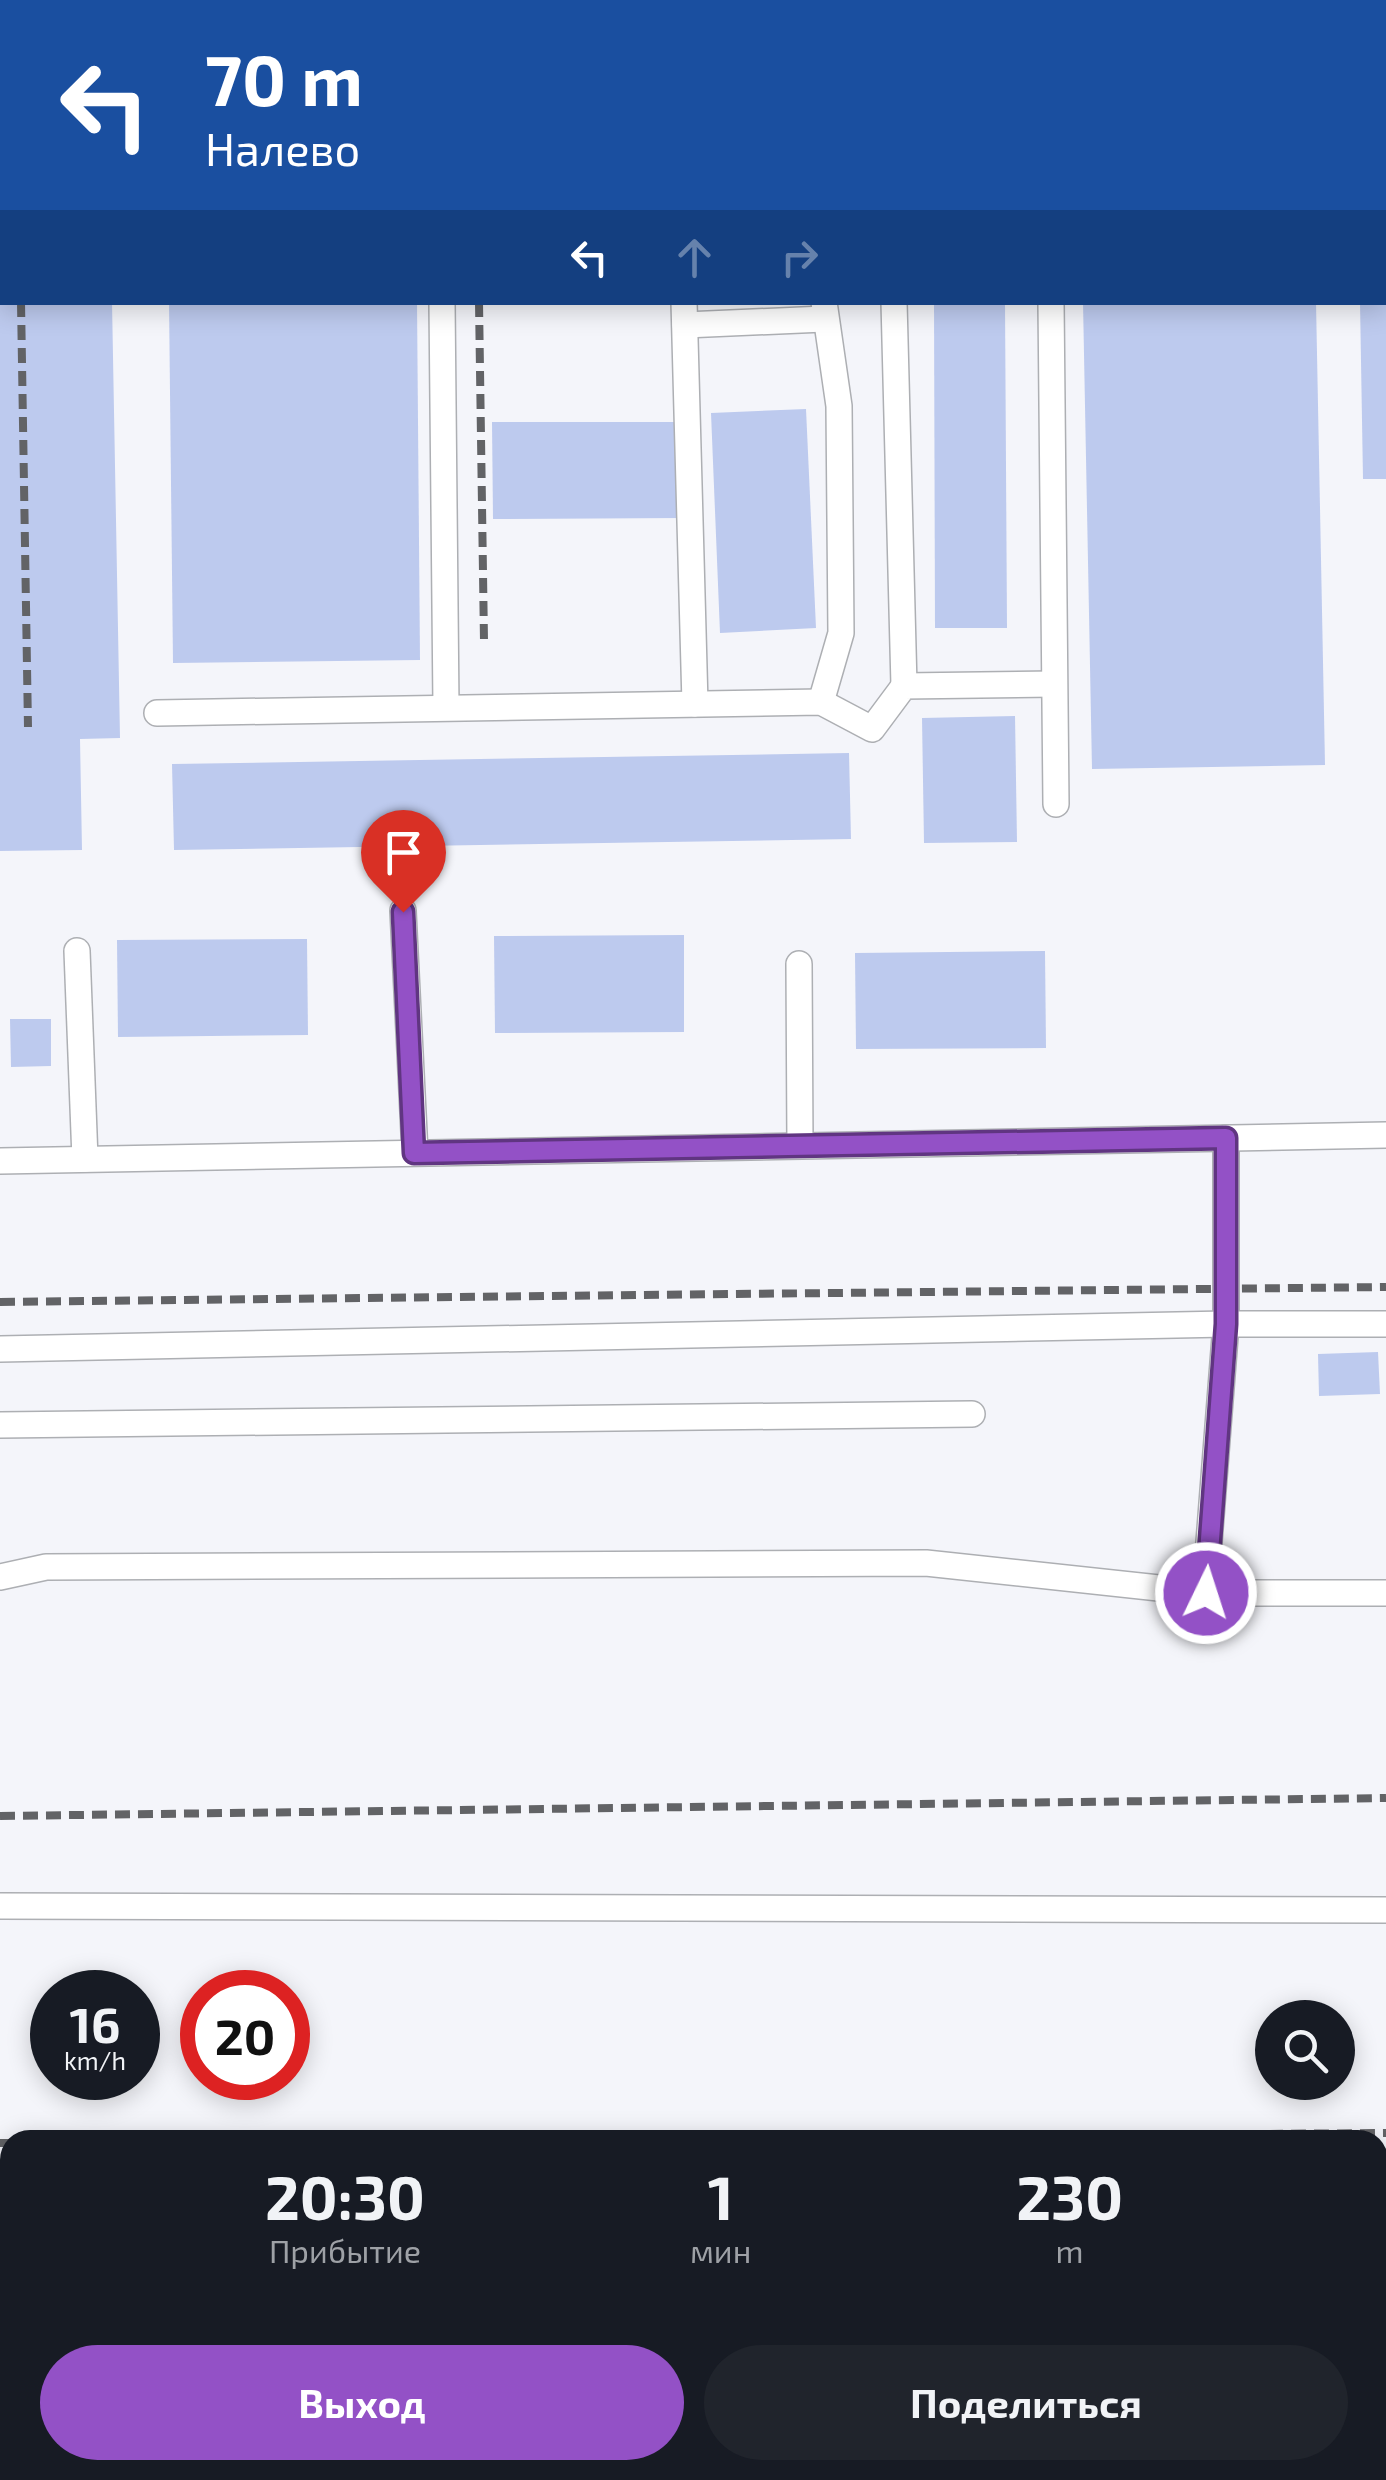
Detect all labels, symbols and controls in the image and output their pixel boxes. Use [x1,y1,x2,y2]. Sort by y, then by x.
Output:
text: 70 m [205,36,363,120]
icon: left [40,40,170,170]
text: Налево [205,121,360,175]
icon: left [562,230,617,285]
icon: ahead [667,230,722,285]
icon: right [772,230,827,285]
pin [361,810,446,913]
icon: arrive [376,825,431,880]
position arrow [1154,1541,1258,1645]
speed limit sign: 20 [180,1970,310,2100]
text: 16 [69,1993,121,2053]
map controls [1255,2000,1355,2100]
button: search [1255,2000,1355,2100]
text: km/h [64,2045,126,2075]
text: 20:30 [265,2160,425,2232]
text: 1 [708,2160,734,2232]
text: 230 [1016,2160,1123,2232]
text: Прибытие [269,2231,421,2269]
text: мин [690,2231,751,2269]
text: m [1056,2231,1084,2269]
button: Выход [40,2345,684,2460]
button: Поделиться [704,2345,1348,2460]

